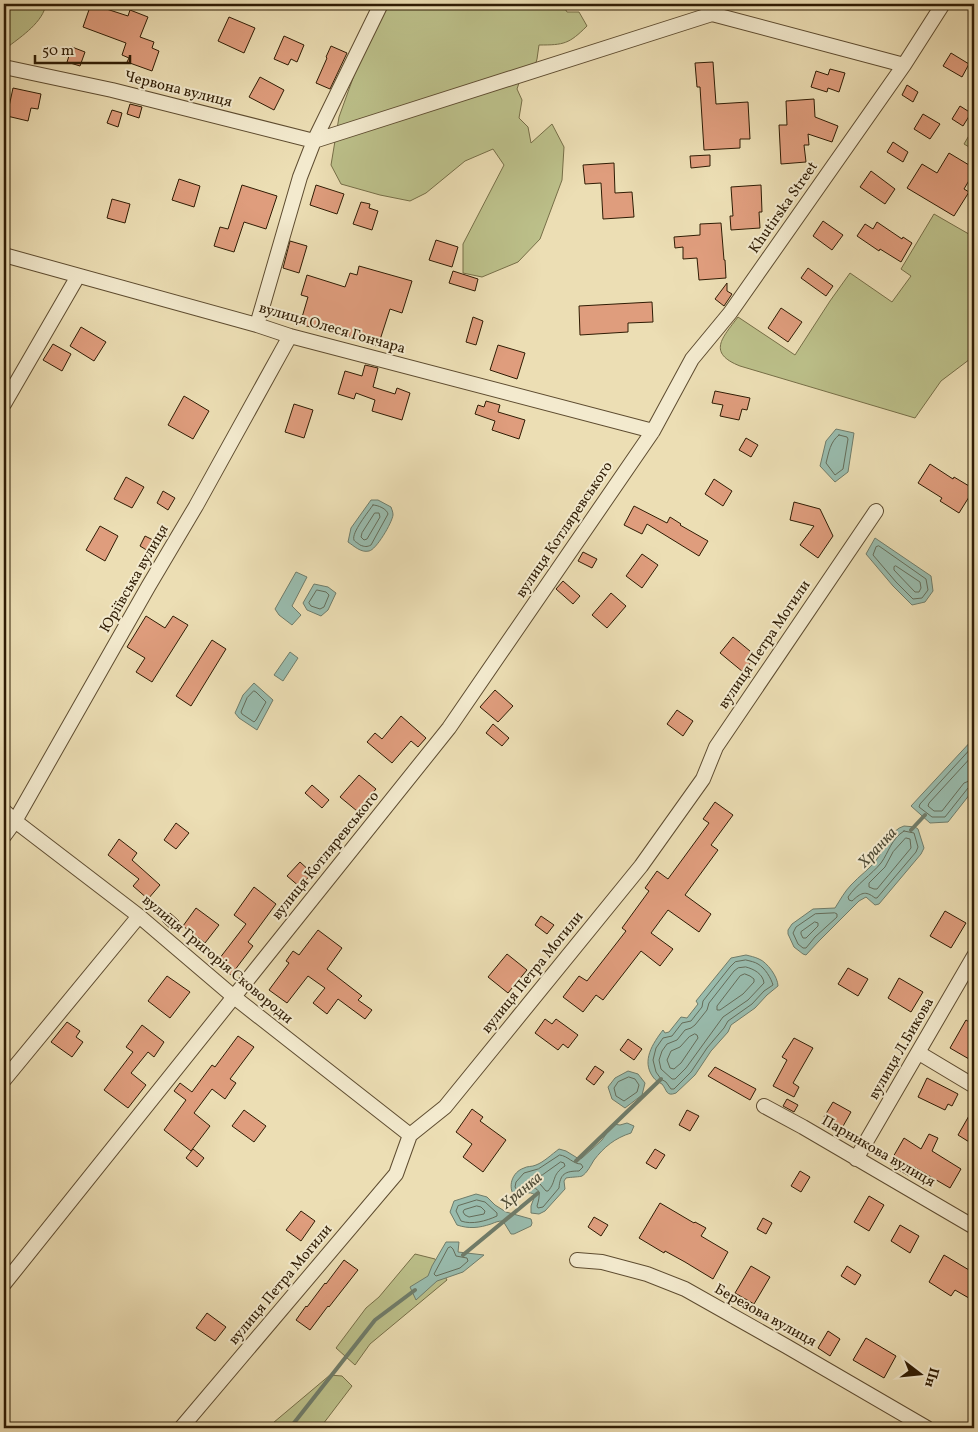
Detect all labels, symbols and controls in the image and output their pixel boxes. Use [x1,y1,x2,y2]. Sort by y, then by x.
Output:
scale bar [35,32,130,64]
text: 50 m [42,41,74,62]
street label: Червона вулиця [122,66,234,114]
street label: Khutirska Street [744,158,824,258]
street label: вулиця Олеся Гончара [256,298,408,360]
street label: вулиця Котляревського [511,458,619,602]
street label: Юріївська вулиця [95,521,175,637]
street label: вулиця Петра Могили [714,576,816,714]
street label: вулиця Котляревського [267,787,385,925]
water label: Хранка [853,822,903,874]
street label: вулиця Григорія Сковороди [137,890,297,1030]
street label: вулиця Петра Могили [477,908,589,1038]
street label: вулиця Л.Бикова [864,994,940,1104]
street label: Парникова вулиця [817,1111,939,1193]
water label: Хранка [496,1167,548,1216]
street label: вулиця Петра Могили [224,1220,338,1350]
street label: Березова вулиця [710,1279,820,1353]
north arrow [896,1350,946,1400]
text: Пн [919,1365,943,1389]

